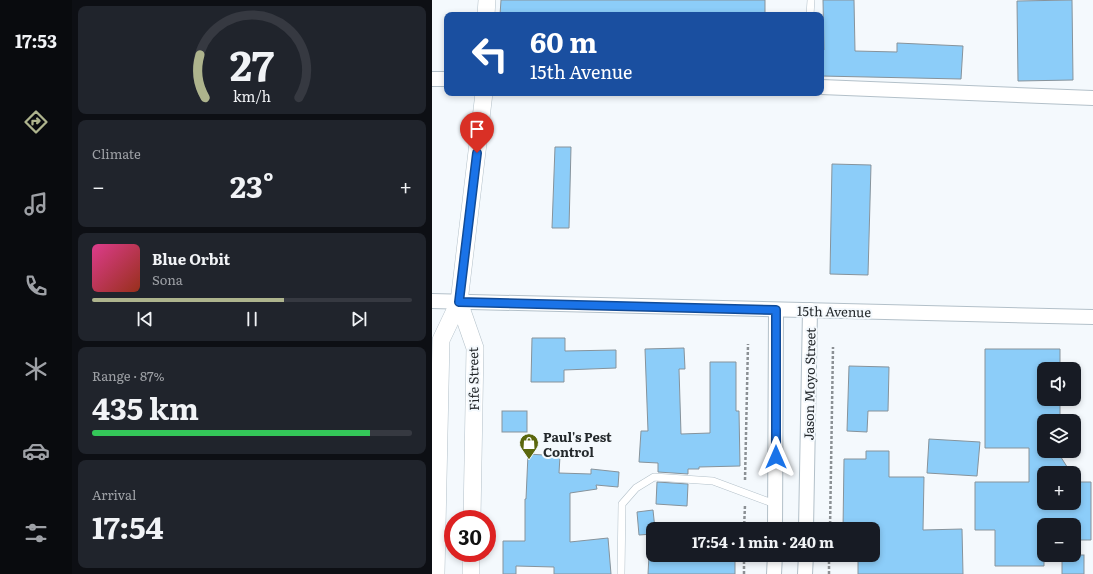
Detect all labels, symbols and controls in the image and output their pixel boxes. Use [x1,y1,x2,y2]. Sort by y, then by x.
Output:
text: 60 m [530,20,597,62]
text: 17:53 [15,27,57,54]
icon: left [464,28,516,80]
text: 27 [230,32,275,94]
text: 15th Avenue [530,58,632,85]
text: km/h [233,84,272,105]
icon: directions [22,108,50,136]
pin [460,112,494,153]
icon: arrive [466,118,488,140]
text: Climate [92,144,141,163]
text: 23° [230,163,274,207]
text: − [92,169,105,202]
text: + [399,169,412,202]
icon: music [22,190,50,218]
text: Blue Orbit [152,247,230,270]
text: Sona [152,270,183,289]
icon: phone [22,272,50,300]
street label: 15th Avenue [797,301,871,321]
icon: previous [134,308,156,330]
icon: pause [241,308,263,330]
icon: next [348,308,370,330]
street label: Jason Moyo Street [799,327,819,441]
street label: Fife Street [463,346,483,411]
icon: climate [22,355,50,383]
map controls [1037,362,1081,562]
button: sound [1037,362,1081,406]
text: Range · 87% [92,366,164,385]
text: 435 km [92,385,199,429]
button: layers [1037,414,1081,458]
place label: Paul's Pest Control [543,427,612,461]
shop icon: Paul's Pest Control [518,432,540,460]
position arrow [755,436,797,478]
icon: car [22,437,50,465]
button: + [1037,466,1081,510]
text: Arrival [92,485,136,504]
text: 17:54 [92,504,164,548]
speed limit sign: 30 [444,510,496,562]
button: − [1037,518,1081,562]
icon: filters [22,519,50,547]
text: 17:54 · 1 min · 240 m [692,530,834,553]

